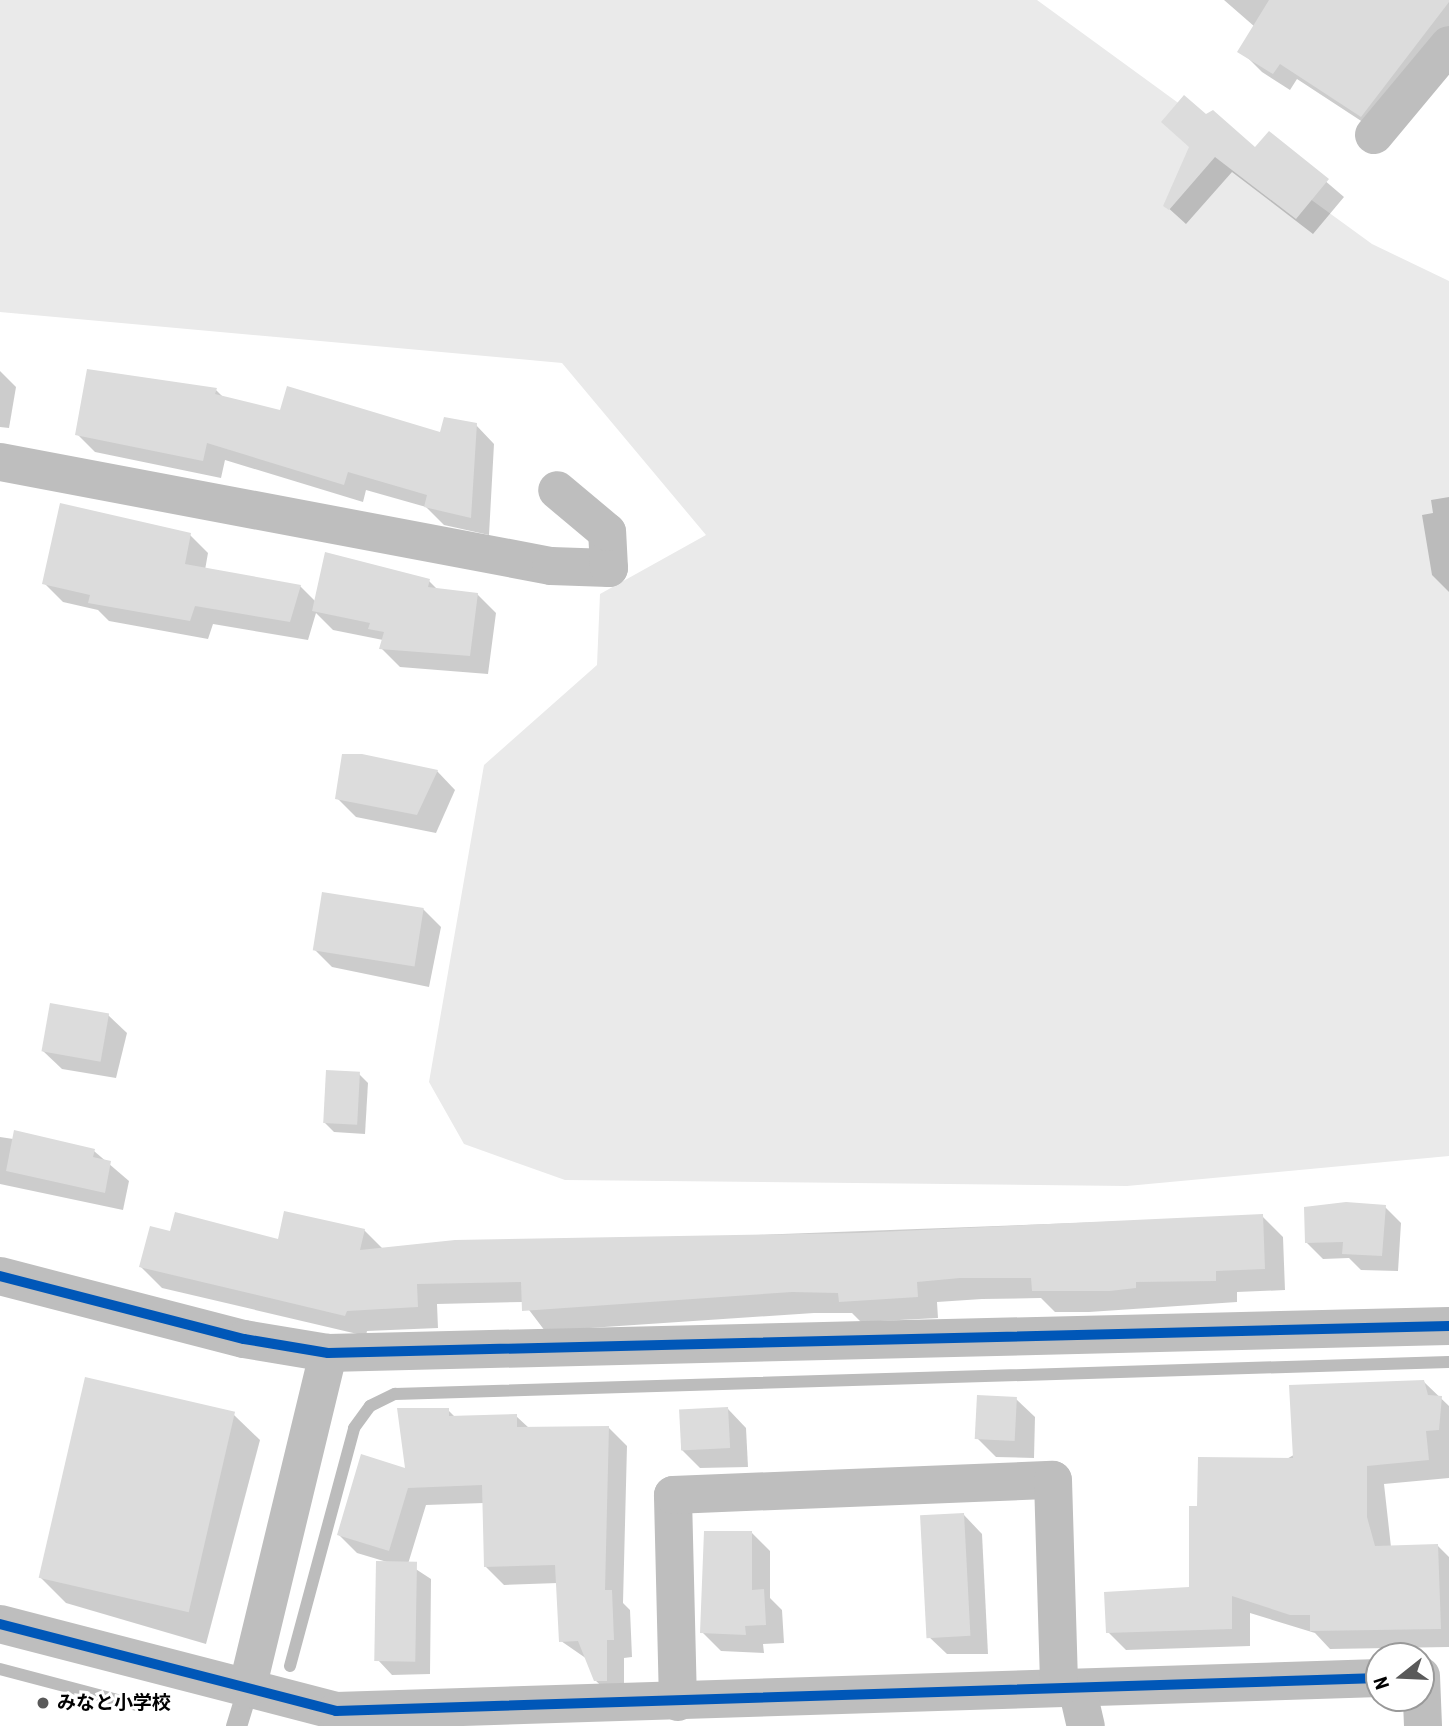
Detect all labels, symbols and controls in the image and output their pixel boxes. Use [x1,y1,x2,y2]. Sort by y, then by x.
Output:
north arrow [1365,1642,1435,1712]
text: N [1369,1674,1394,1692]
place label: みなと小学校 [57,1692,171,1714]
marker: みなと小学校 [35,1695,51,1711]

